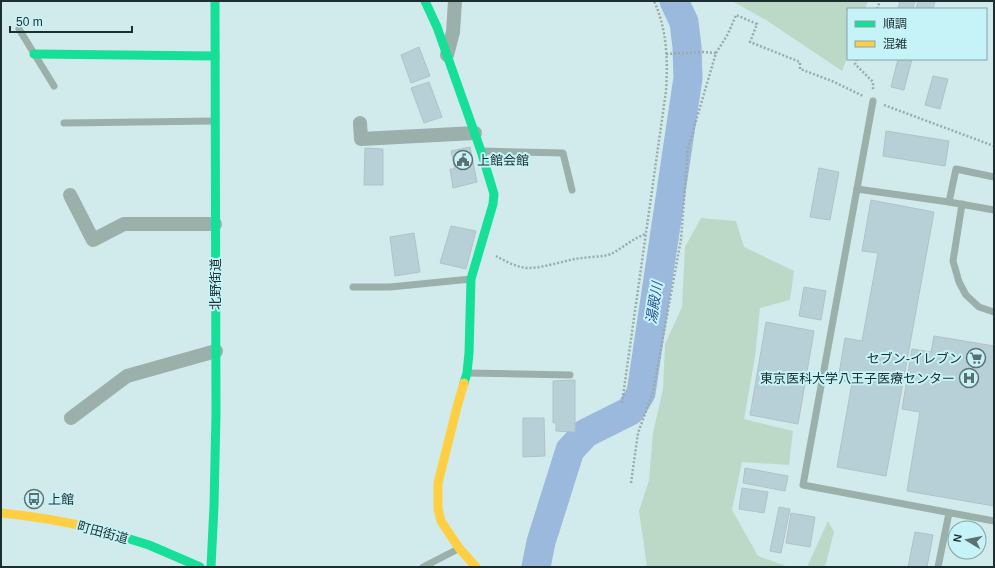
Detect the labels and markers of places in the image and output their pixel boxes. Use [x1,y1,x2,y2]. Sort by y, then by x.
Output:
public building icon: 上館会館 [452,149,474,171]
place label: 上館会館 [477,153,529,168]
supermarket icon: セブン-イレブン [965,347,987,369]
place label: セブン-イレブン [867,351,962,366]
hospital icon: 東京医科大学八王子医療センター [958,367,980,389]
place label: 東京医科大学八王子医療センター [760,371,955,386]
bus stop icon: 上館 [23,488,45,510]
place label: 上館 [48,492,74,507]

